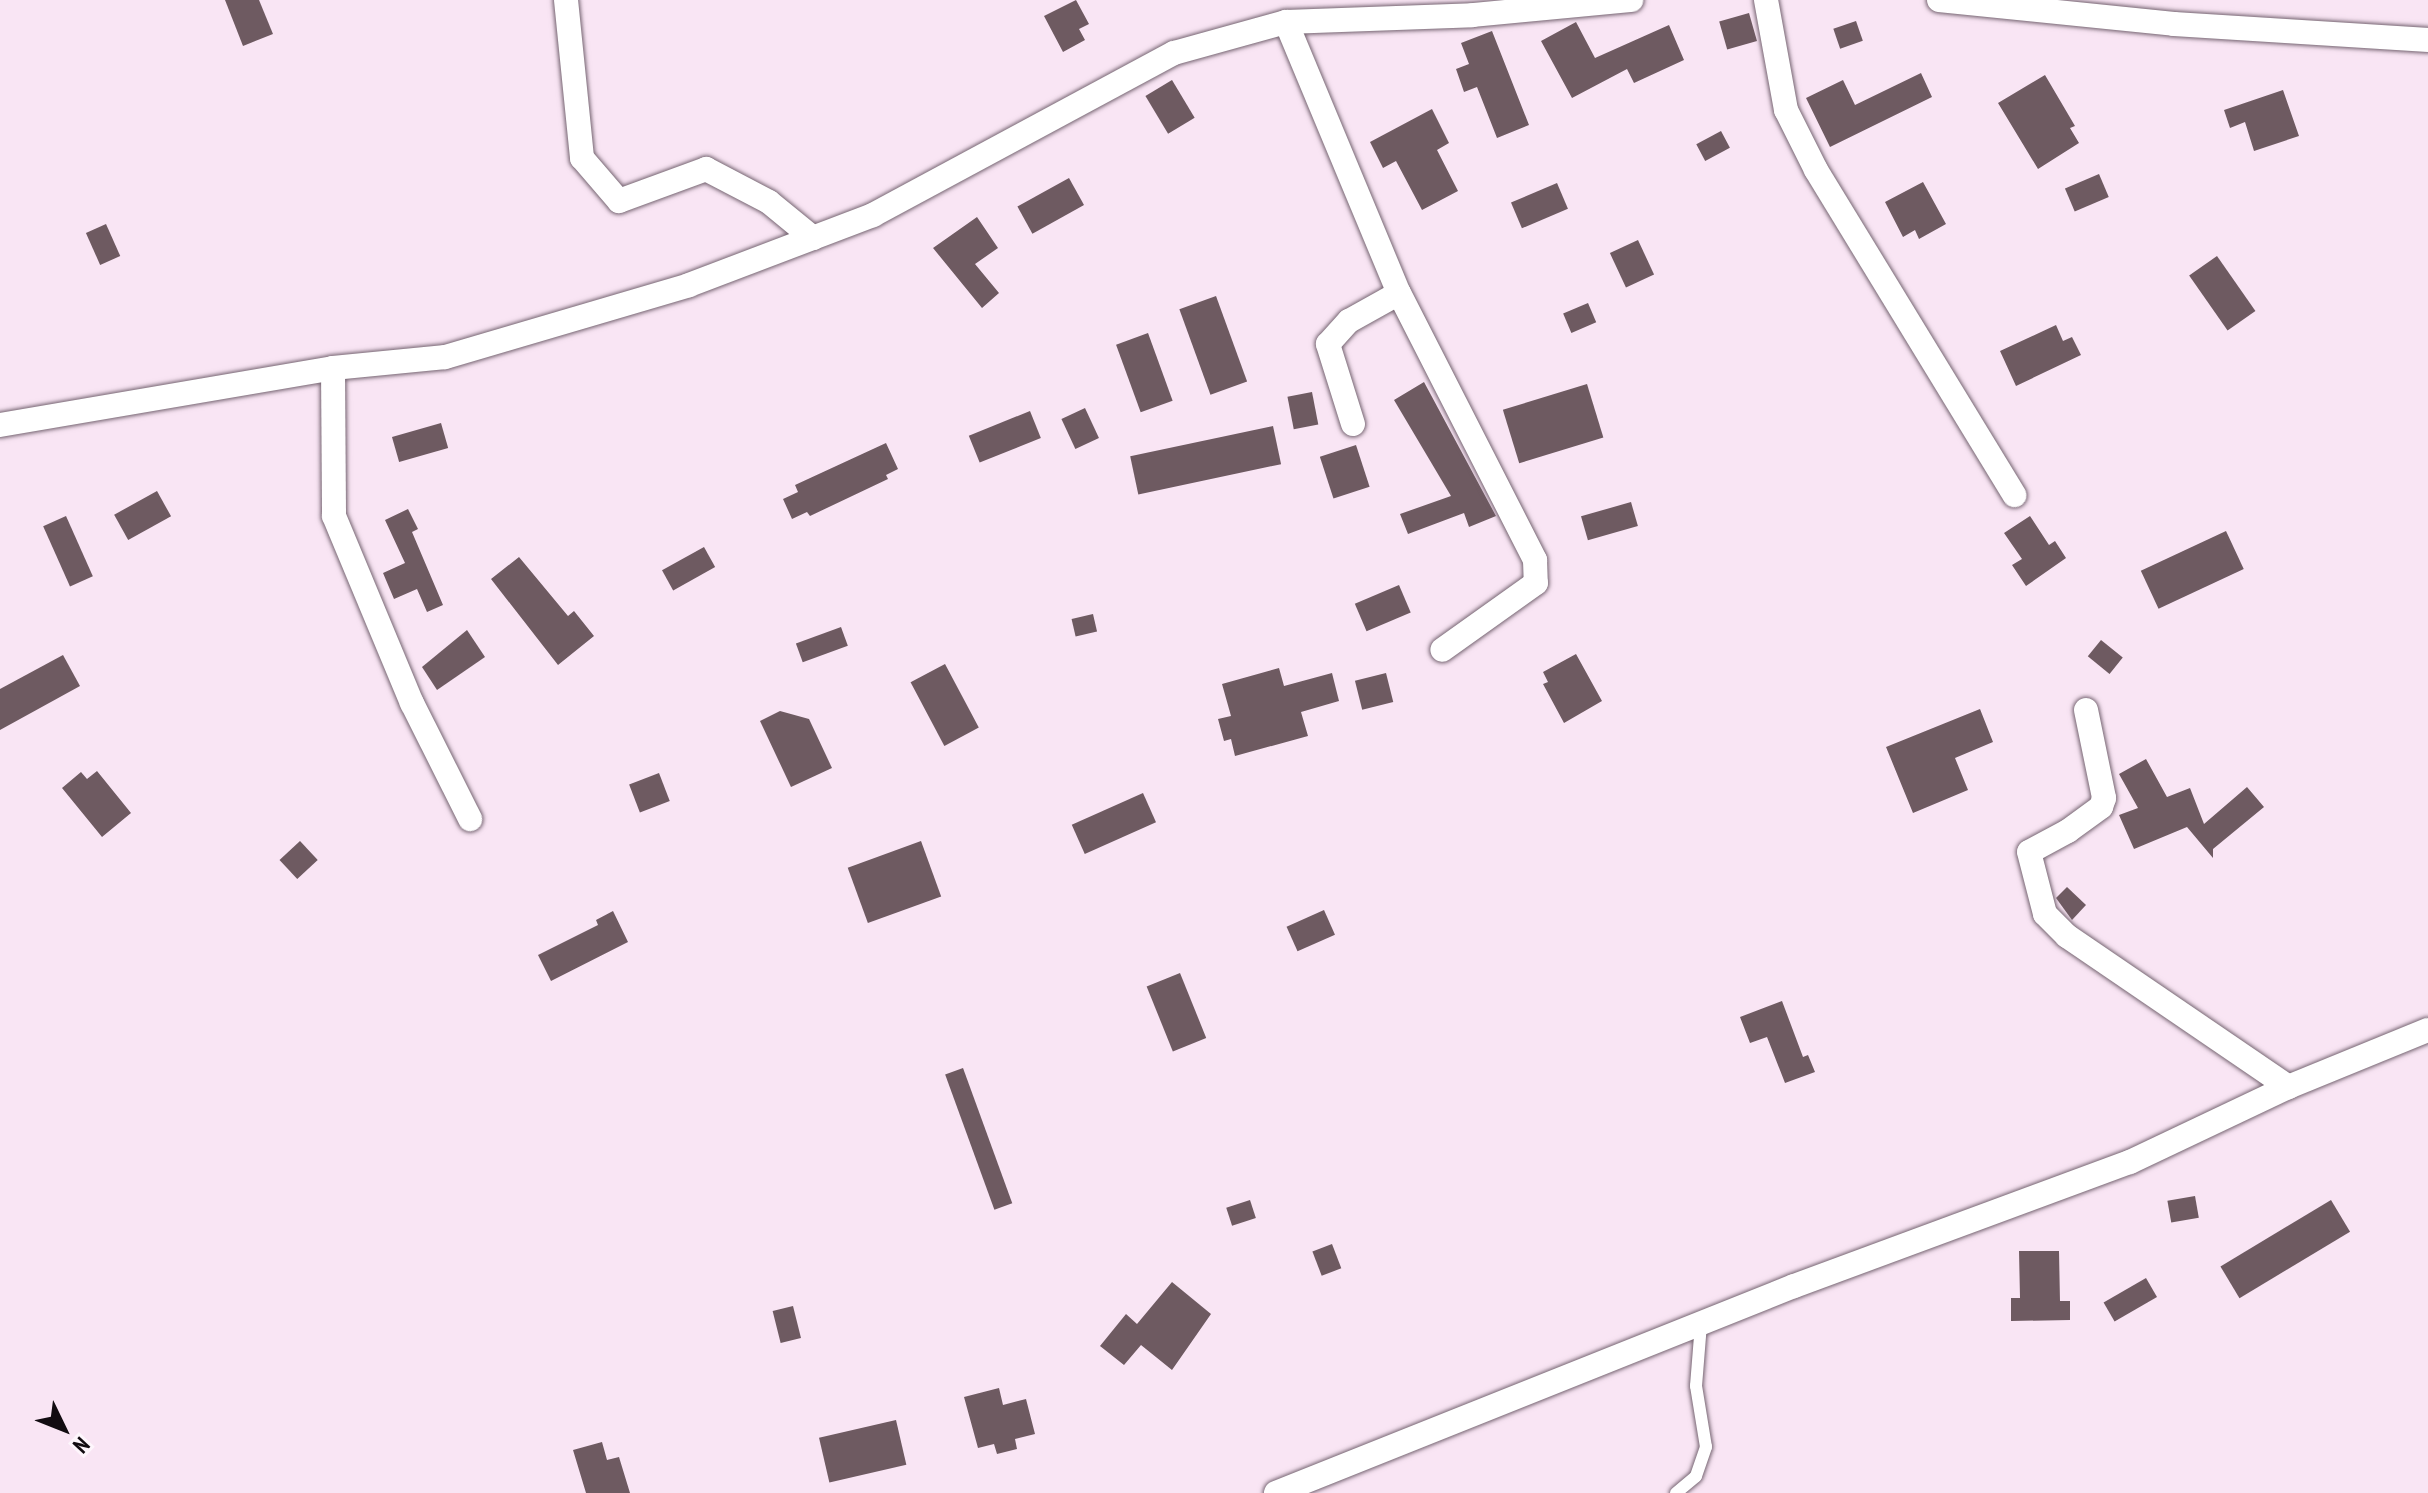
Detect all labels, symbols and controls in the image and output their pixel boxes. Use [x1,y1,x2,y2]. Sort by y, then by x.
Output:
north arrow [24,1389,104,1469]
text: N [67,1431,96,1459]

